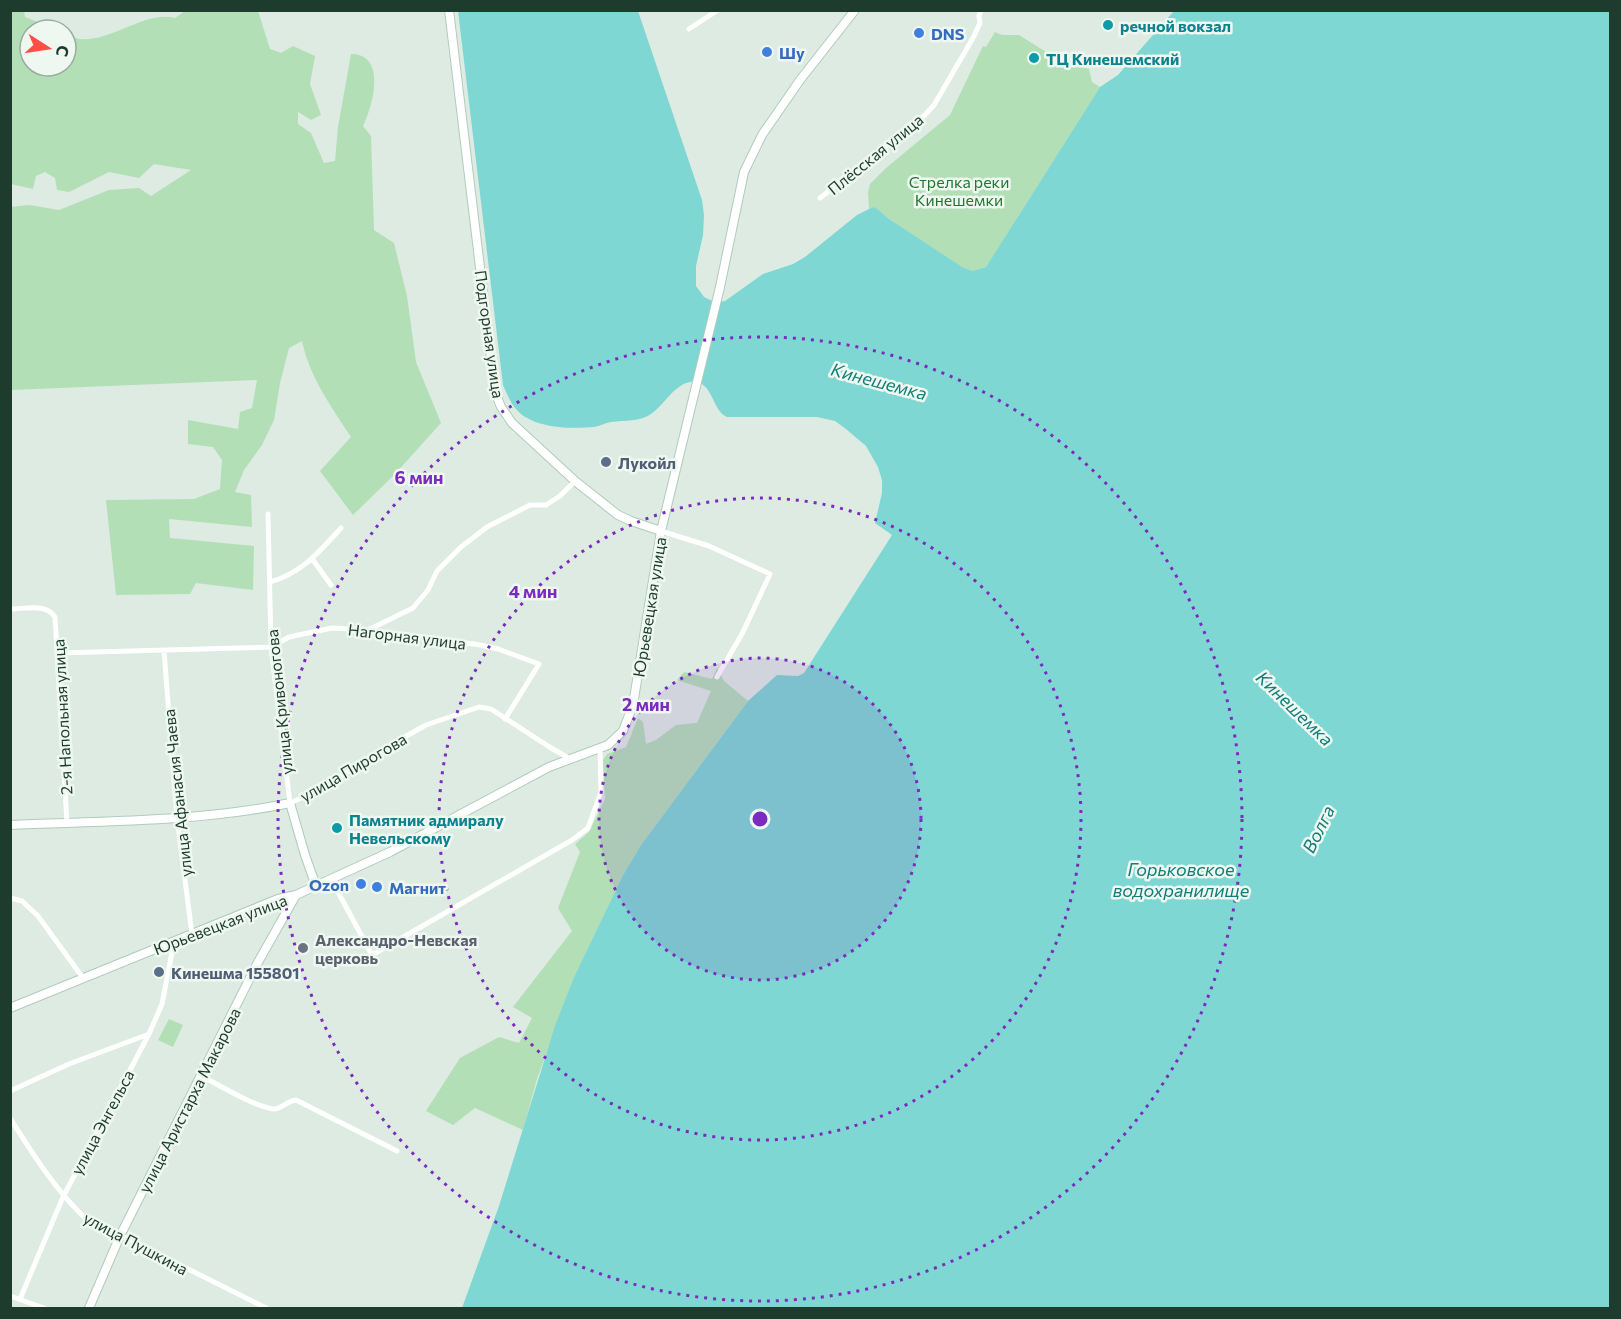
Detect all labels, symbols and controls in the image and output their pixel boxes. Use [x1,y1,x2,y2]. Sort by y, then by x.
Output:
place label: речной вокзал [1120,16,1231,35]
north arrow [18,18,78,78]
marker: речной вокзал [1101,18,1115,32]
place label: DNS [931,24,965,43]
marker: DNS [912,26,926,40]
place label: Шу [779,43,805,62]
text: С [53,44,74,59]
marker: Шу [760,45,774,59]
place label: ТЦ Кинешемский [1046,49,1179,68]
marker: ТЦ Кинешемский [1027,51,1041,65]
street label: Плёсская улица [823,110,927,198]
park label: Стрелка реки Кинешемки [909,172,1009,209]
street label: Подгорная улица [472,269,508,399]
water label: Кинешемка [829,358,929,404]
place label: Лукойл [618,453,676,472]
marker: Лукойл [599,455,613,469]
text: 6 мин [395,466,443,488]
street label: Юрьевецкая улица [629,536,669,678]
text: 4 мин [509,580,557,602]
street label: Нагорная улица [347,619,467,653]
street label: улица Кривоногова [262,628,296,776]
street label: 2-я Напольная улица [48,639,76,795]
water label: Кинешемка [1252,666,1338,750]
text: 2 мин [622,693,670,715]
street label: улица Афанасия Чаева [159,708,195,878]
street label: улица Пирогова [296,729,410,805]
water label: Волга [1297,802,1339,856]
centre of rings [750,809,770,829]
place label: Памятник адмиралу Невельскому [349,810,504,847]
marker: Памятник адмиралу Невельскому [330,821,344,835]
water label: Горьковское водохранилище [1113,858,1250,901]
place label: Ozon [309,875,349,894]
marker: Ozon [354,877,368,891]
place label: Магнит [389,878,446,897]
marker: Магнит [370,880,384,894]
street label: Юрьевецкая улица [150,890,290,958]
place label: Александро-Невская церковь [315,930,477,967]
marker: Александро-Невская церковь [296,941,310,955]
place label: Кинешма 155801 [171,963,300,982]
marker: Кинешма 155801 [152,965,166,979]
street label: улица Аристарха Макарова [134,1004,244,1196]
street label: улица Энгельса [66,1066,138,1178]
street label: улица Пушкина [81,1208,191,1278]

